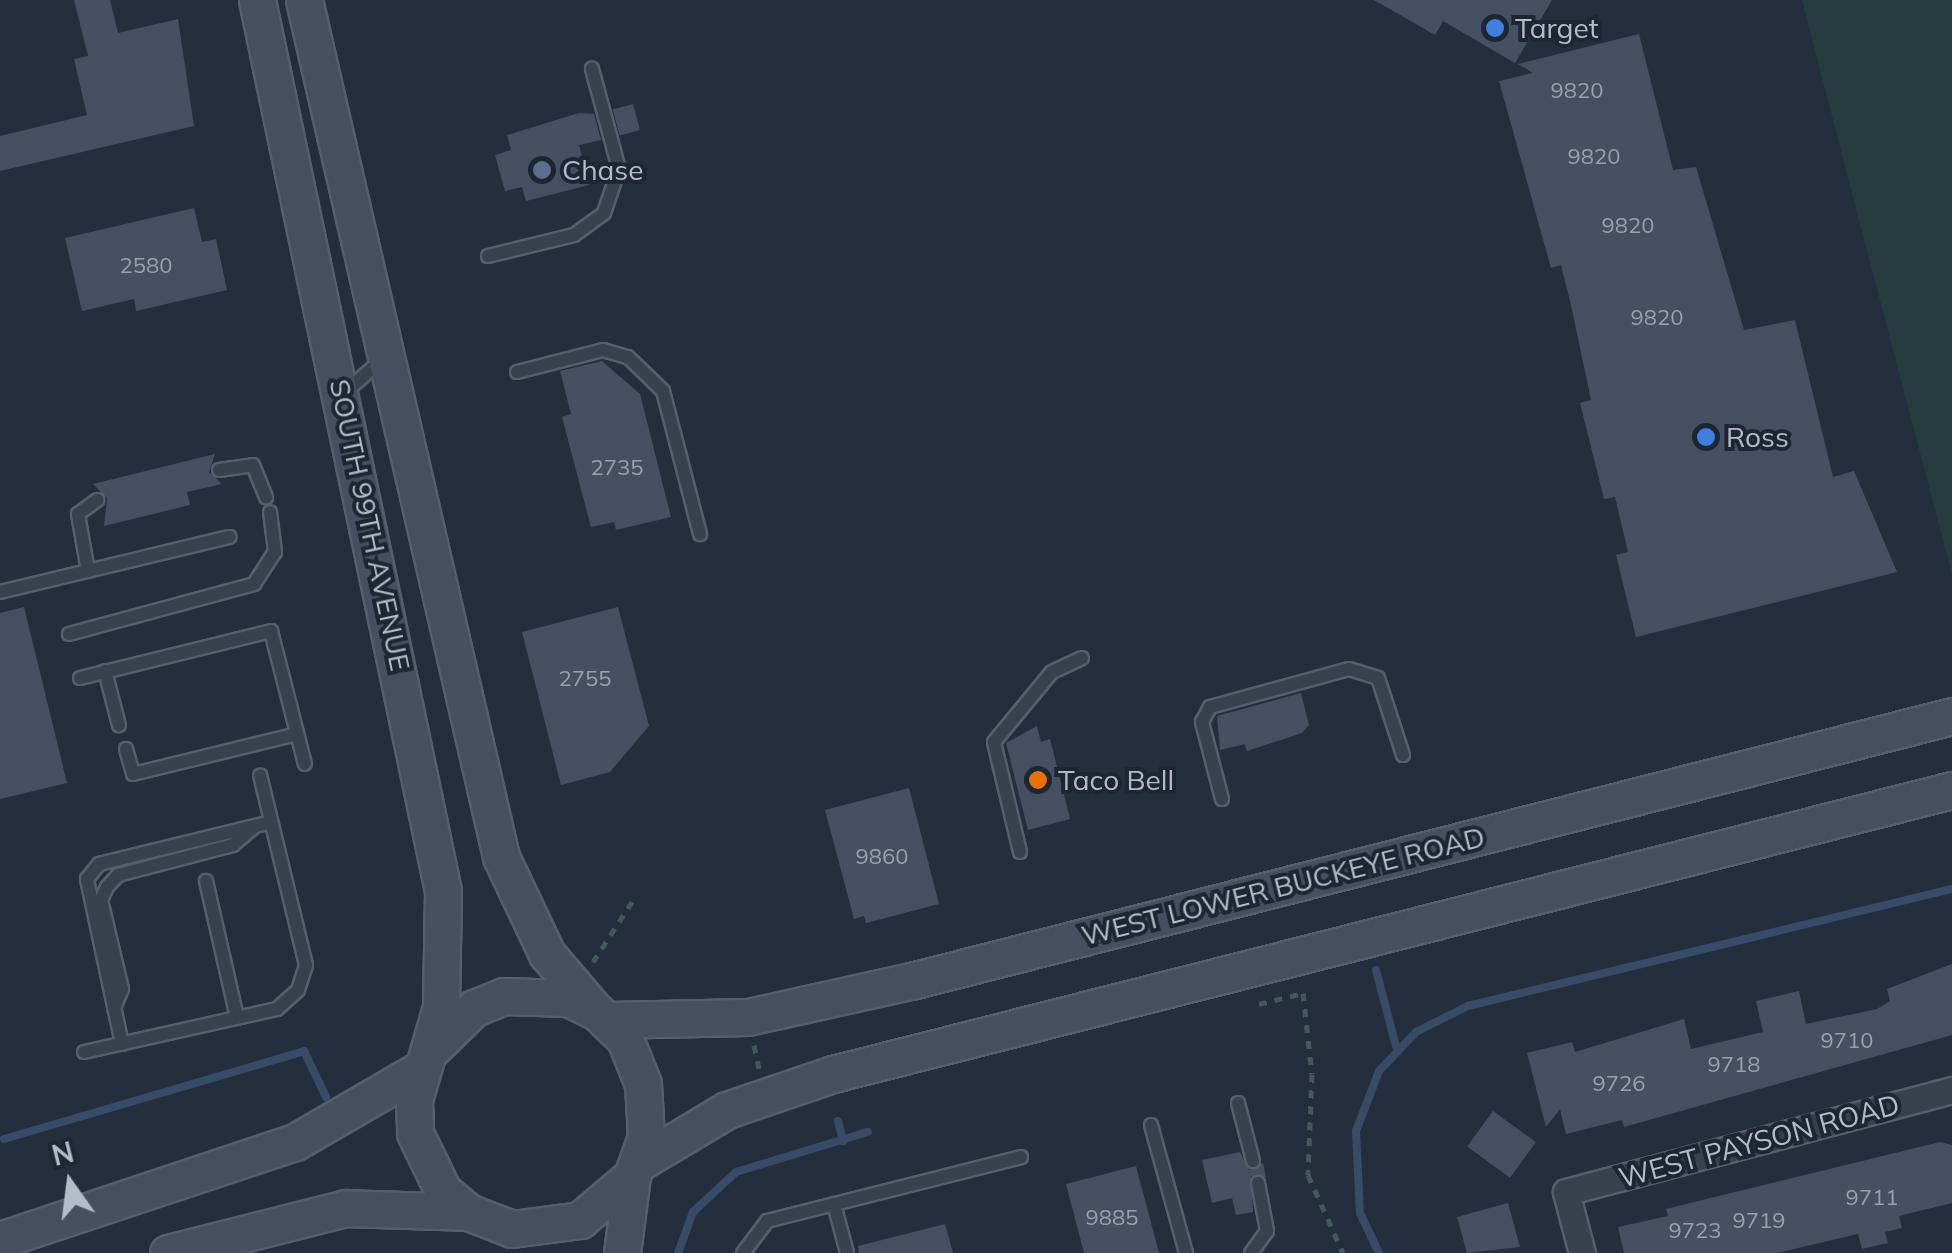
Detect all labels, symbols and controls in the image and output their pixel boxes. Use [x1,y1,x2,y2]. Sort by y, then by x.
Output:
place label: Target [1515,11,1598,45]
marker: Target [1484,17,1506,39]
house number: 9820 [1551,78,1603,104]
house number: 9820 [1568,144,1620,170]
place label: Chase [562,153,643,187]
marker: Chase [531,159,553,181]
house number: 9820 [1602,213,1654,239]
house number: 2580 [120,253,172,279]
house number: 9820 [1631,305,1683,331]
street label: SOUTH 99TH AVENUE [323,376,417,674]
place label: Ross [1726,420,1789,454]
marker: Ross [1695,426,1717,448]
house number: 2735 [591,455,643,481]
house number: 2755 [559,666,611,692]
place label: Taco Bell [1058,763,1174,797]
marker: Taco Bell [1027,769,1049,791]
street label: WEST LOWER BUCKEYE ROAD [1078,820,1488,952]
house number: 9860 [856,844,908,870]
house number: 9710 [1821,1028,1873,1054]
house number: 9718 [1708,1052,1760,1078]
house number: 9726 [1593,1071,1645,1097]
street label: WEST PAYSON ROAD [1615,1087,1903,1195]
north arrow [20,1133,120,1233]
text: N [48,1134,77,1173]
house number: 9711 [1846,1185,1898,1211]
house number: 9885 [1086,1205,1138,1231]
house number: 9719 [1733,1208,1785,1234]
house number: 9723 [1669,1218,1721,1244]

